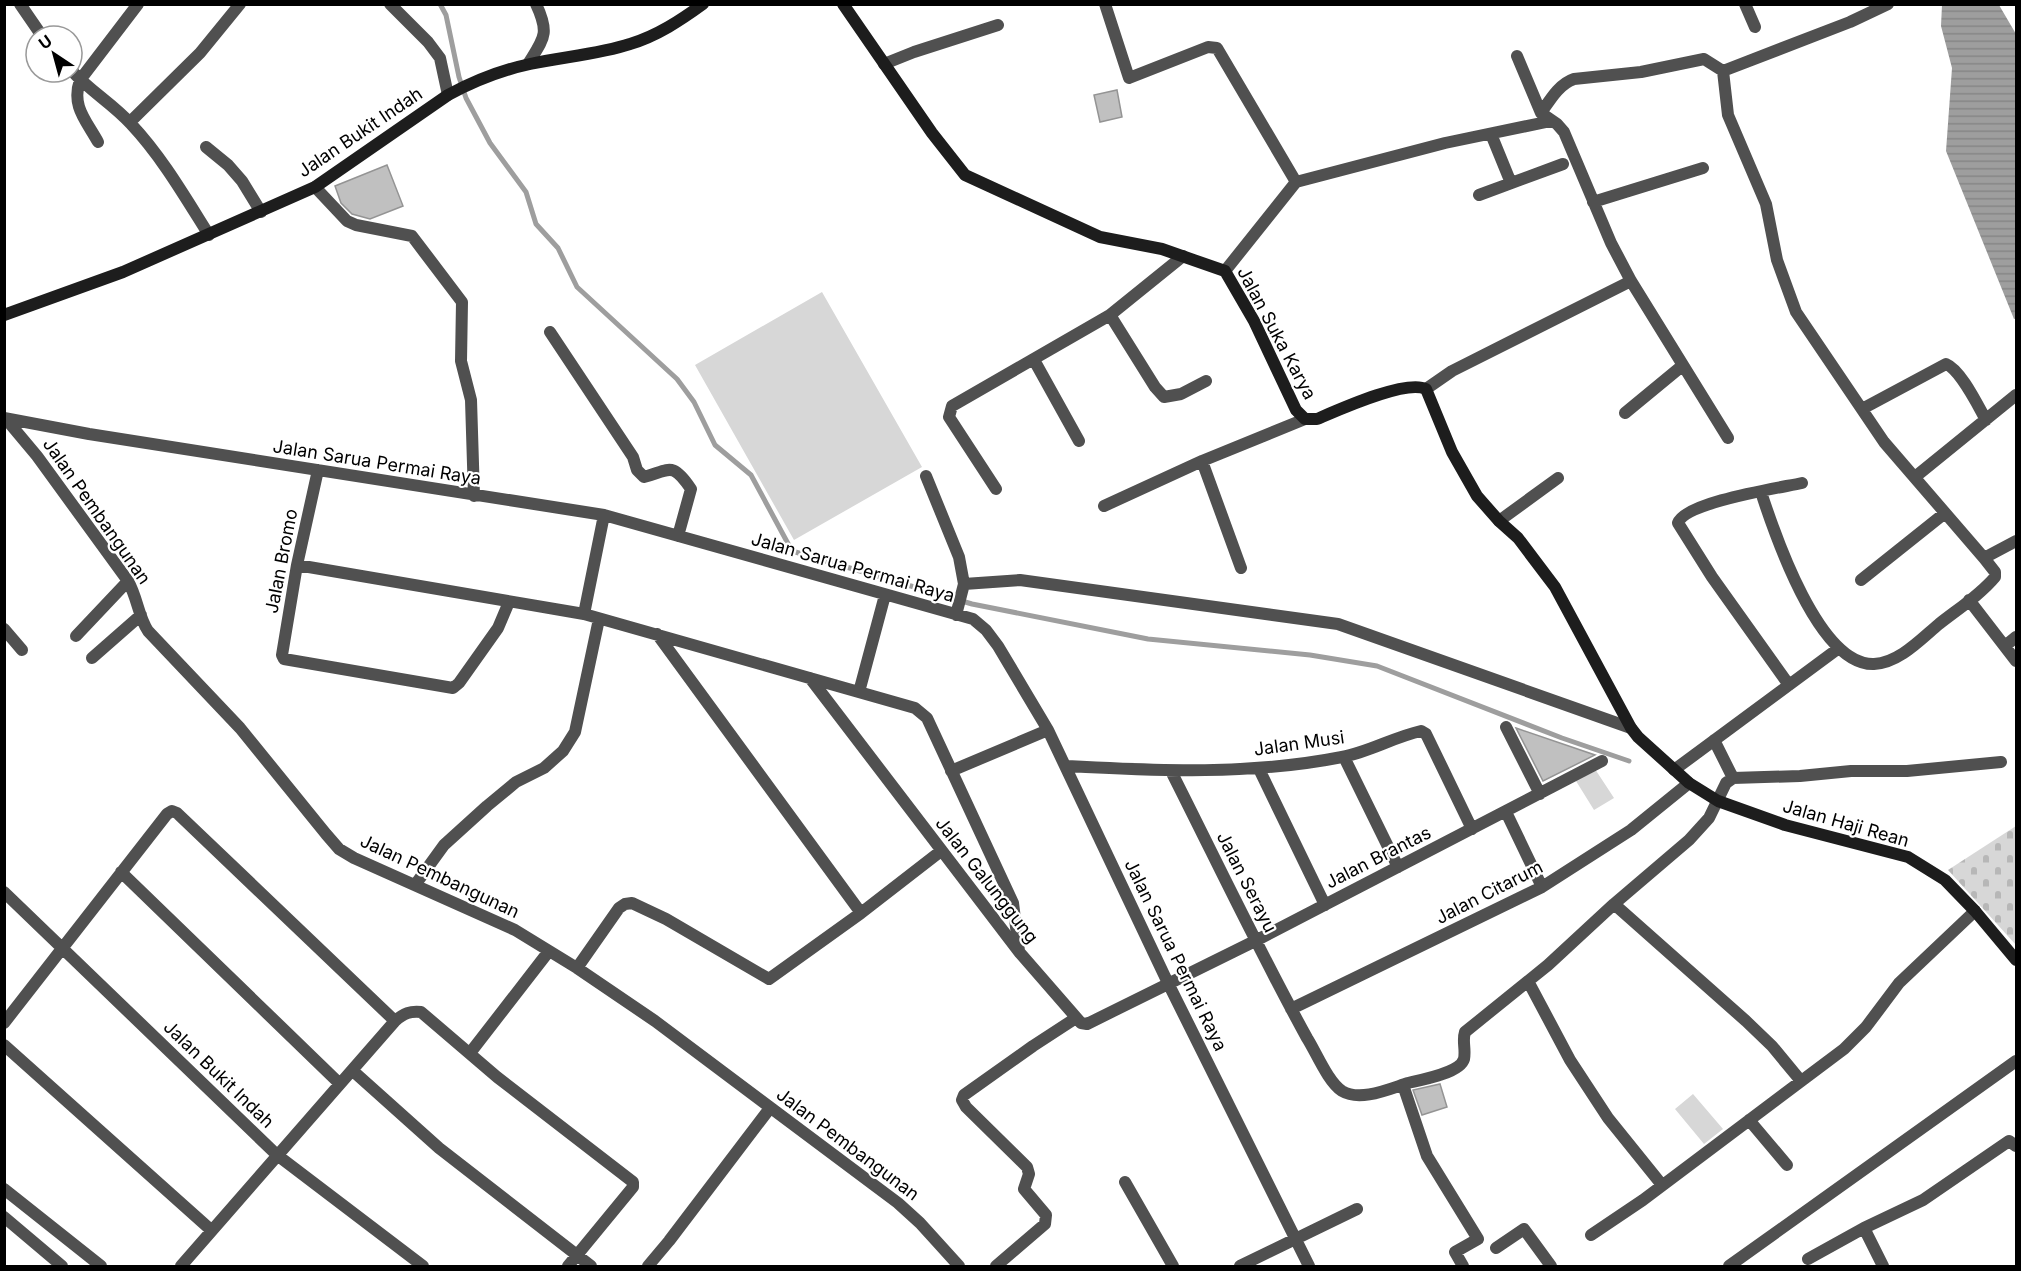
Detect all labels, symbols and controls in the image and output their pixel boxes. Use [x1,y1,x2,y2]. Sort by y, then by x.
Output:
north arrow [24,24,84,84]
text: U [35,30,56,53]
street label: Jalan Bukit Indah [294,83,426,181]
street label: Jalan Suka Karya [1233,263,1321,403]
street label: Jalan Pembangunan [39,434,155,588]
street label: Jalan Sarua Permai Raya [271,435,483,489]
street label: Jalan Bromo [261,507,301,615]
street label: Jalan Sarua Permai Raya [749,528,957,606]
street label: Jalan Musi [1252,726,1346,760]
street label: Jalan Haji Rean [1780,795,1912,851]
street label: Jalan Galunggung [931,813,1043,947]
street label: Jalan Brantas [1322,821,1434,893]
street label: Jalan Serayu [1213,828,1281,936]
street label: Jalan Pembangunan [357,830,523,922]
street label: Jalan Sarua Permai Raya [1120,856,1232,1054]
street label: Jalan Citarum [1432,856,1546,928]
street label: Jalan Bukit Indah [159,1016,279,1132]
street label: Jalan Pembangunan [773,1083,923,1205]

